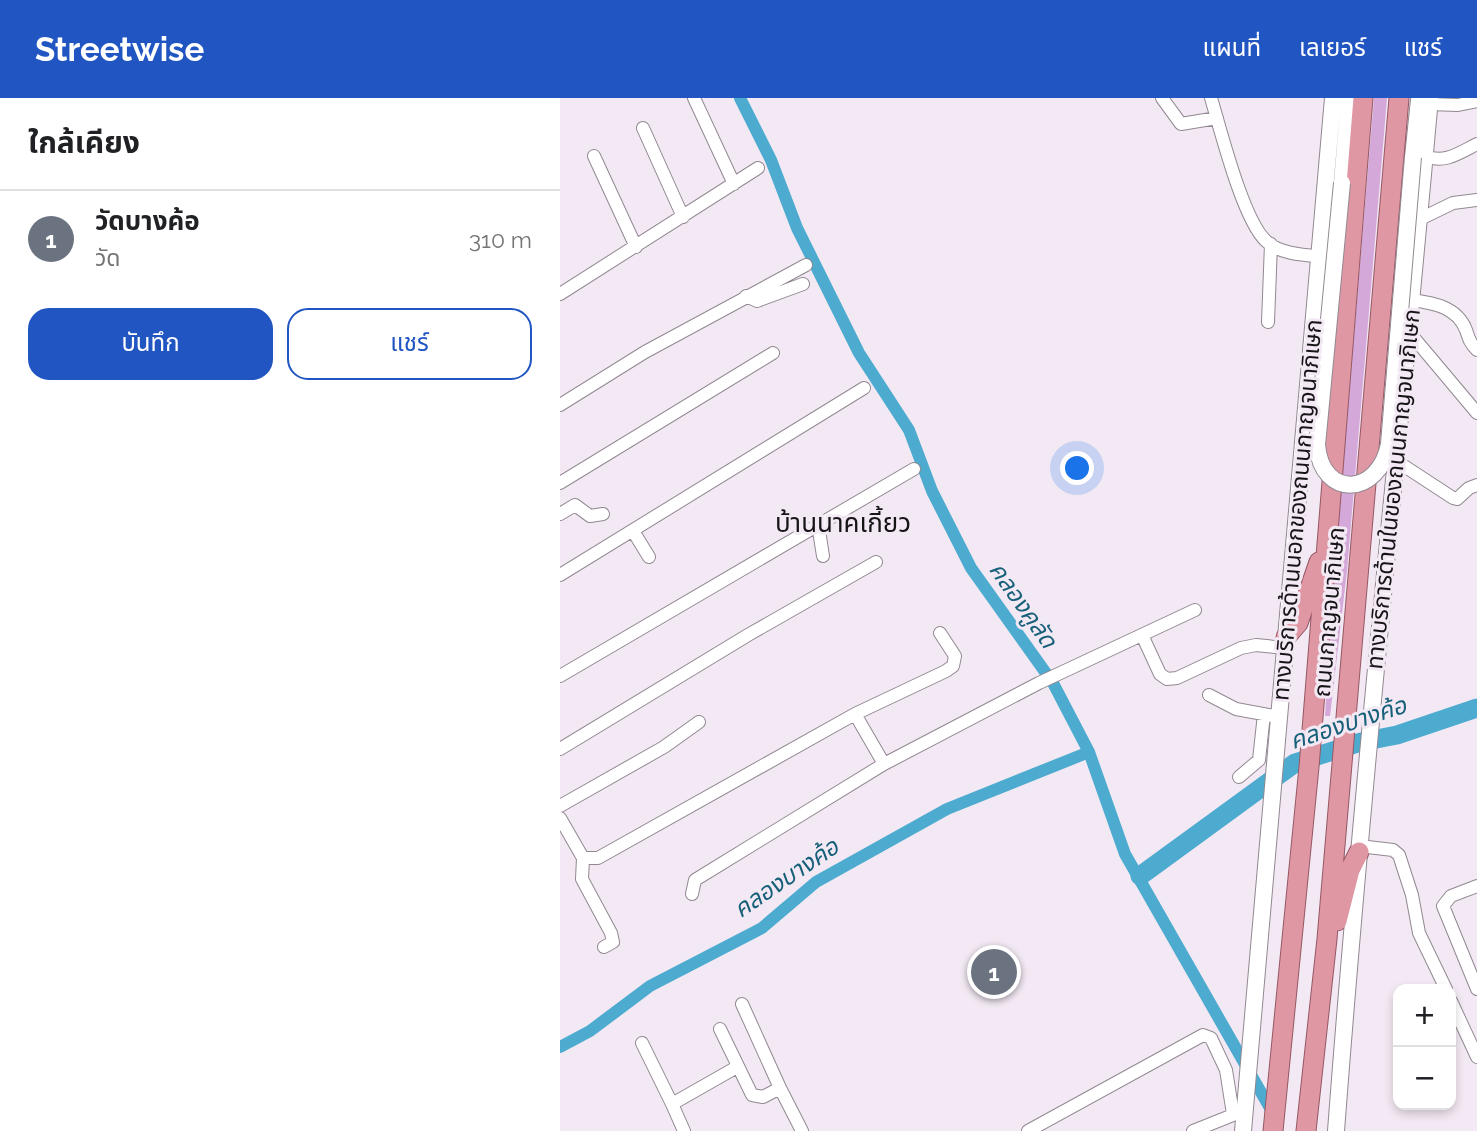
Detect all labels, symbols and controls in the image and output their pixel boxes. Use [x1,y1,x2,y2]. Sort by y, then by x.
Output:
text: Streetwise [35,30,204,69]
text: แผนที่ [1203,33,1261,62]
text: เลเยอร์ [1299,33,1366,62]
text: แชร์ [1404,33,1442,62]
text: ใกล้เคียง [28,125,140,160]
text: วัดบางค้อ [95,206,200,236]
text: 1 [45,226,57,253]
text: 310 m [469,226,532,253]
text: วัด [95,244,120,271]
street label: ทางบริการด้านในของถนนกาญจนาภิเษก [1360,307,1425,670]
button: บันทึก [28,308,273,380]
button: แชร์ [287,308,532,380]
street label: ทางบริการด้านนอกของถนนกาญจนาภิเษก [1267,318,1327,702]
your location [1060,451,1094,485]
district label: บ้านนาคเกี้ยว [775,505,911,538]
street label: ถนนกาญจนาภิเษก [1308,526,1350,698]
water label: คลองคูลัด [983,556,1064,655]
water label: คลองบางค้อ [1286,690,1411,755]
water label: คลองบางค้อ [728,831,845,923]
pin: 1 [971,946,1017,998]
map controls [1393,984,1456,1110]
button: + [1393,984,1456,1047]
button: − [1393,1047,1456,1110]

